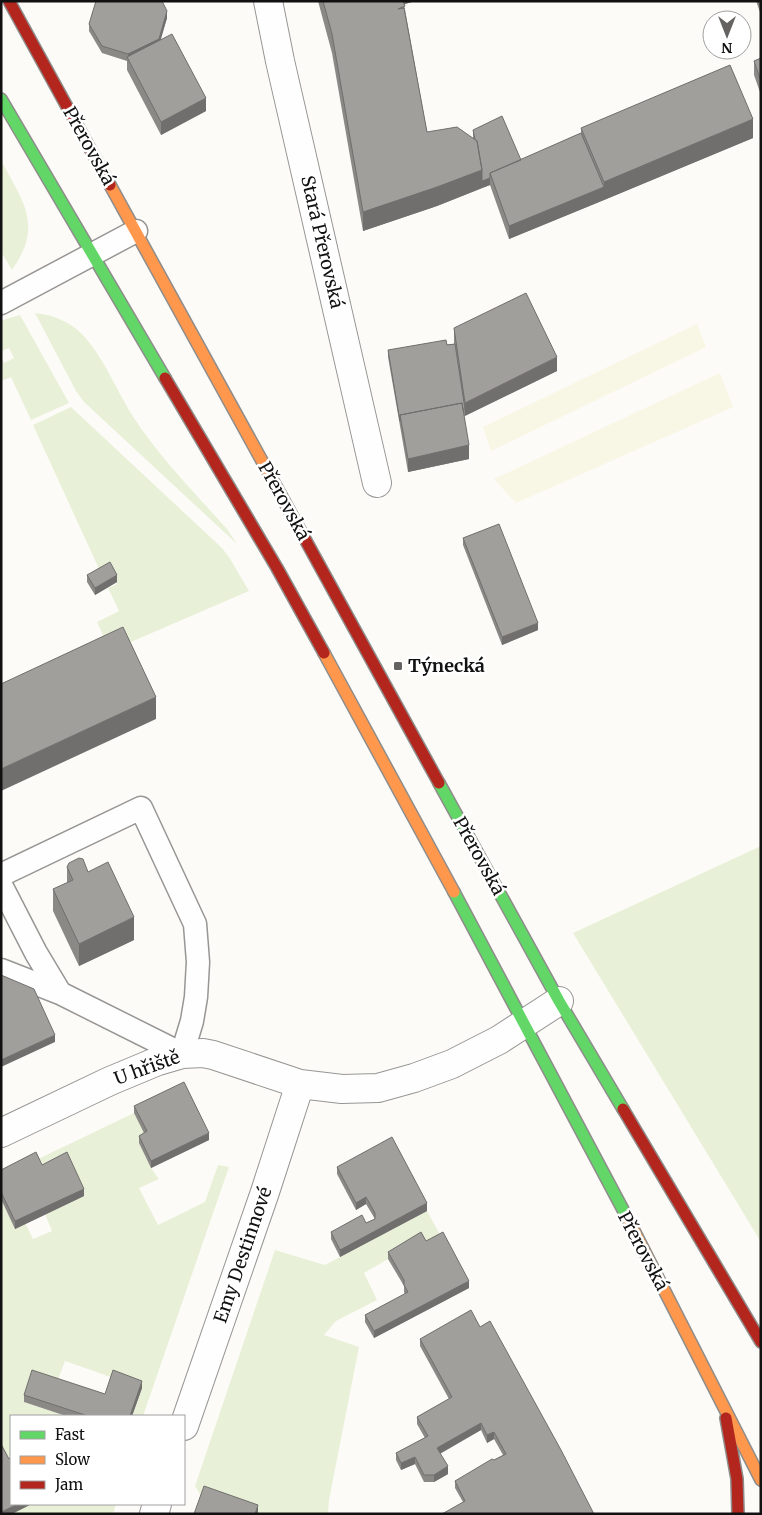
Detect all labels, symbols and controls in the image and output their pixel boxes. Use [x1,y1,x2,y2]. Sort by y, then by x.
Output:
north arrow [702,10,752,60]
text: N [721,39,733,57]
street label: Přerovská [58,102,121,189]
street label: Stará Přerovská [296,173,349,311]
street label: Přerovská [253,457,316,544]
place label: Týnecká [408,654,485,677]
marker: Týnecká [392,660,404,672]
street label: Přerovská [448,812,511,899]
street label: U hřiště [111,1045,183,1090]
street label: Emy Destinnové [208,1184,277,1326]
street label: Přerovská [613,1207,674,1295]
legend [10,1415,185,1505]
text: Fast [55,1425,85,1444]
text: Slow [55,1450,90,1469]
text: Jam [54,1475,83,1494]

